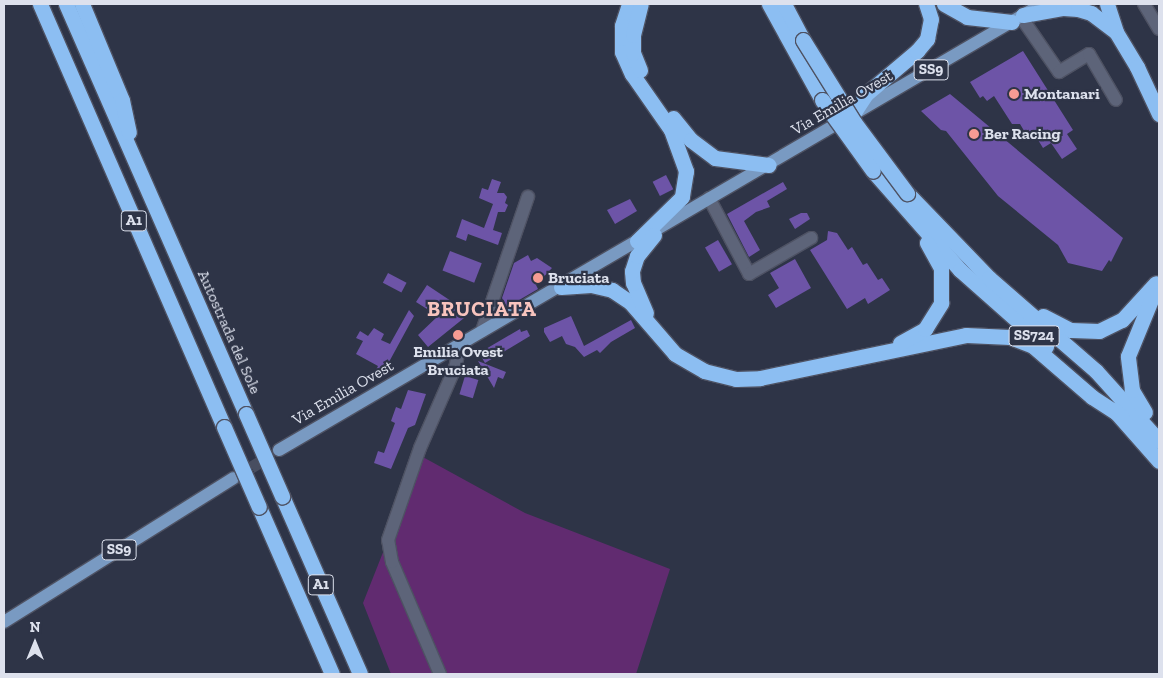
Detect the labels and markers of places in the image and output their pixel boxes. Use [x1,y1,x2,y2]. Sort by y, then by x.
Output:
place label: Montanari [1024,84,1100,104]
marker: Montanari [1008,88,1020,100]
place label: Ber Racing [984,124,1061,144]
marker: Ber Racing [968,128,980,140]
place label: Bruciata [548,268,609,288]
marker: Bruciata [532,272,544,284]
marker: Emilia Ovest Bruciata [452,329,464,341]
place label: Emilia Ovest Bruciata [413,342,503,380]

